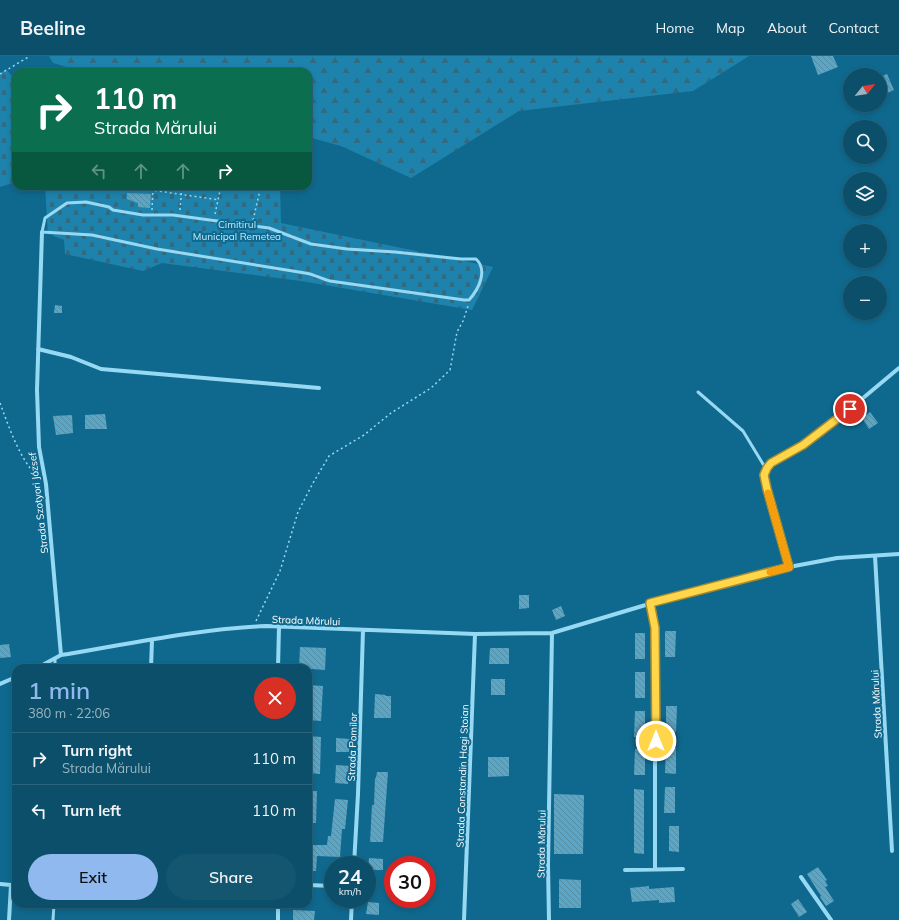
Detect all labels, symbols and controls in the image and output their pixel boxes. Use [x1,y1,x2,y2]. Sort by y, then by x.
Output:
text: Beeline [20,16,86,40]
text: Home [655,19,694,37]
text: Map [716,19,745,37]
text: About [767,19,807,37]
text: Contact [829,19,879,37]
north arrow [843,68,887,112]
map controls [843,68,887,320]
text: 110 m [94,81,177,116]
icon: right [28,84,80,136]
text: Strada Mărului [94,116,217,139]
button: search [843,120,887,164]
icon: left [88,160,110,182]
icon: ahead [130,160,152,182]
icon: ahead [172,160,194,182]
icon: right [214,160,236,182]
button: layers [843,172,887,216]
park label: Cimitirul Municipal Remetea [193,218,281,243]
button: + [843,224,887,268]
button: − [843,276,887,320]
pin [833,392,867,426]
icon: arrive [839,398,861,420]
street label: Strada Szotyori József [26,451,51,554]
street label: Strada Mărului [272,613,340,628]
street label: Strada Mărului [868,669,885,738]
text: 1 min [28,675,90,705]
button: close [254,677,296,719]
street label: Strada Constandin Hagi Stoian [454,704,472,848]
text: 380 m · 22:06 [28,705,110,721]
street label: Strada Pomilor [345,712,360,782]
position arrow [635,720,677,762]
text: Turn right [62,741,132,760]
icon: right [28,748,50,770]
text: 110 m [252,749,296,768]
text: Strada Mărului [62,760,151,776]
icon: left [28,800,50,822]
text: Turn left [62,801,121,820]
text: 110 m [252,801,296,820]
street label: Strada Mărului [534,810,549,878]
button: Exit [28,854,158,900]
button: Share [166,854,296,900]
speed limit sign: 30 [384,856,436,908]
text: 24 [338,864,362,889]
text: km/h [339,885,361,898]

